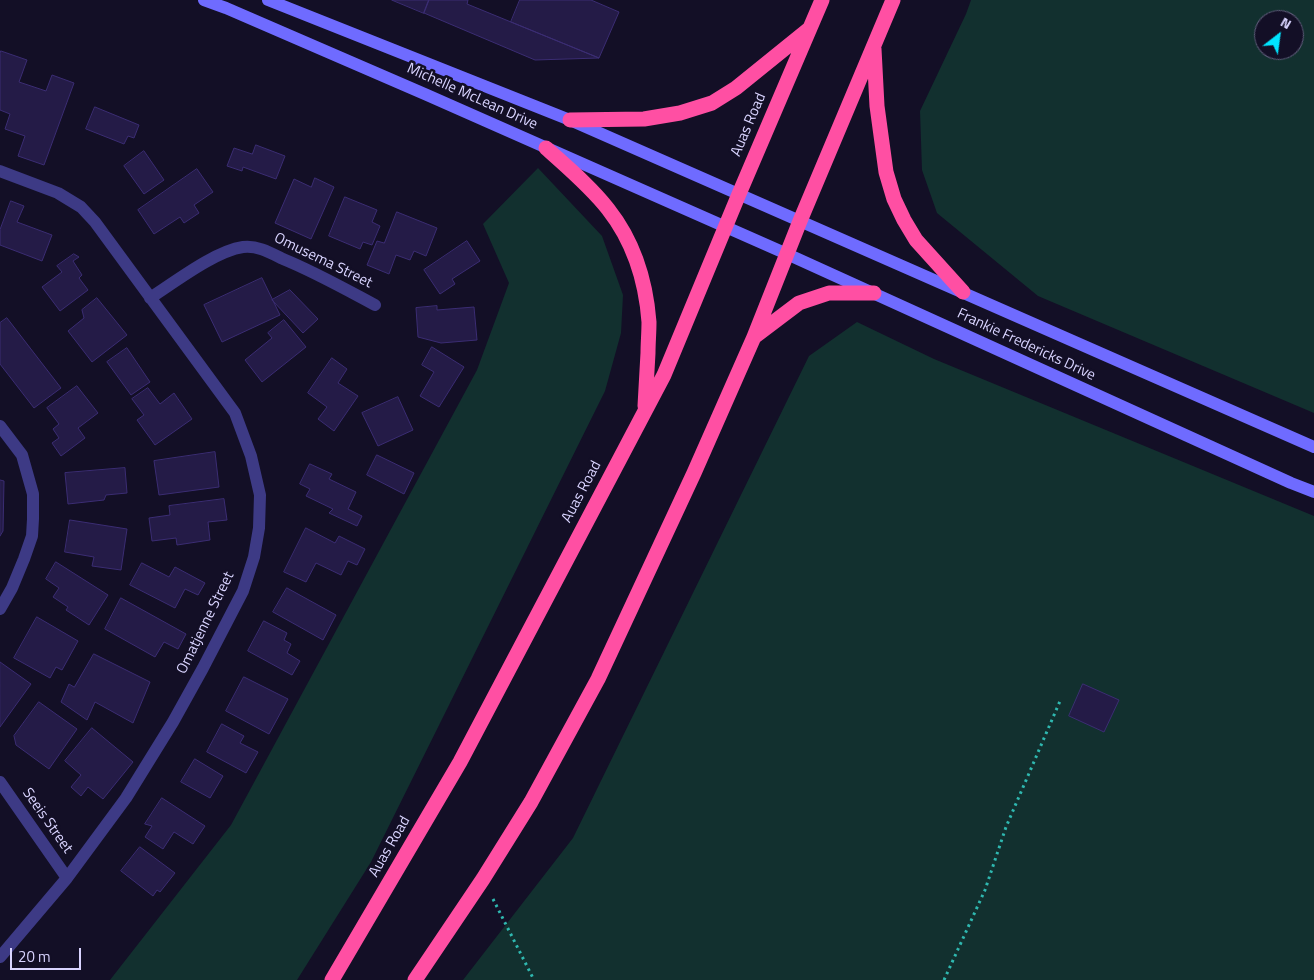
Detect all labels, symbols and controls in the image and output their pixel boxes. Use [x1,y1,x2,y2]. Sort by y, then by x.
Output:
north arrow [1254,10,1304,60]
text: N [1277,11,1296,34]
street label: Michelle McLean Drive [404,60,540,134]
street label: Auas Road [728,91,770,159]
street label: Omusema Street [271,229,375,293]
street label: Frankie Fredericks Drive [954,305,1098,385]
street label: Auas Road [558,458,606,526]
street label: Omatjenne Street [173,569,239,677]
street label: Seeis Street [18,785,76,857]
street label: Auas Road [365,813,415,881]
scale bar [12,938,84,970]
text: 20 m [18,945,51,968]

